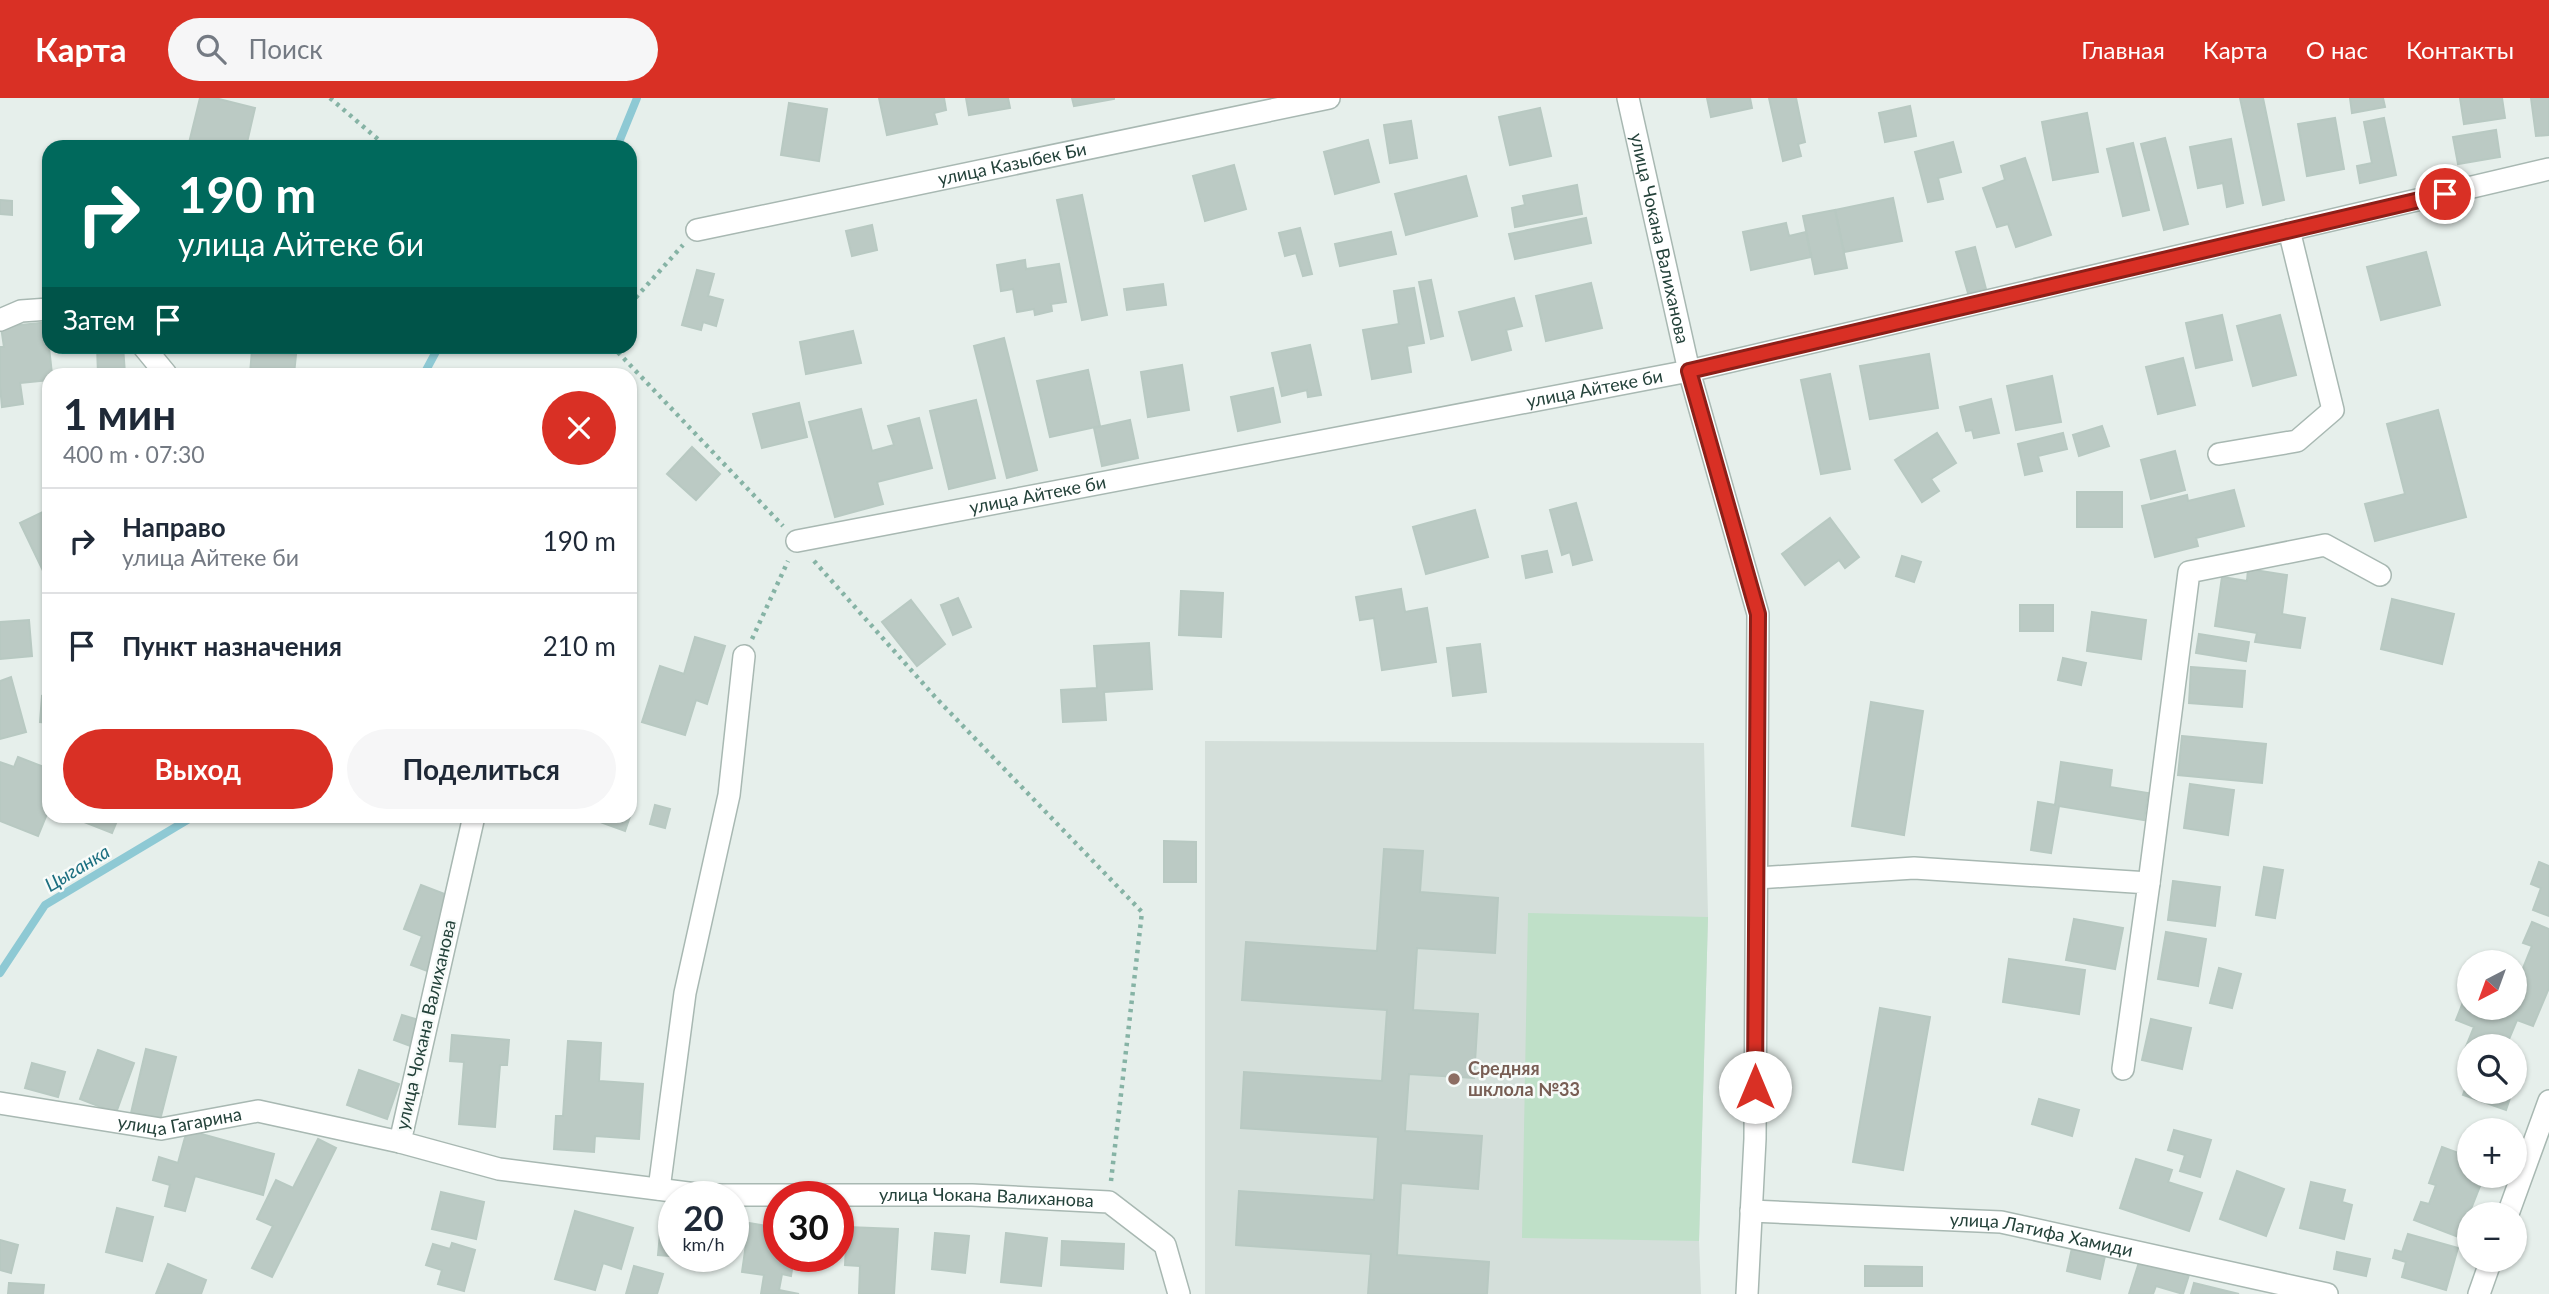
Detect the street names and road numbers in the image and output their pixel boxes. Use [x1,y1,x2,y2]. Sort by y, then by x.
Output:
street label: улица Чокана Валиханова [1626,131,1695,346]
street label: улица Казыбек Би [936,137,1088,189]
street label: улица Айтеке би [1524,364,1665,412]
street label: улица Айтеке би [967,470,1108,518]
street label: улица Чокана Валиханова [390,918,460,1132]
street label: улица Гагарина [116,1102,243,1139]
street label: улица Чокана Валиханова [879,1183,1094,1211]
street label: улица Латифа Хамиди [1949,1208,2135,1261]

